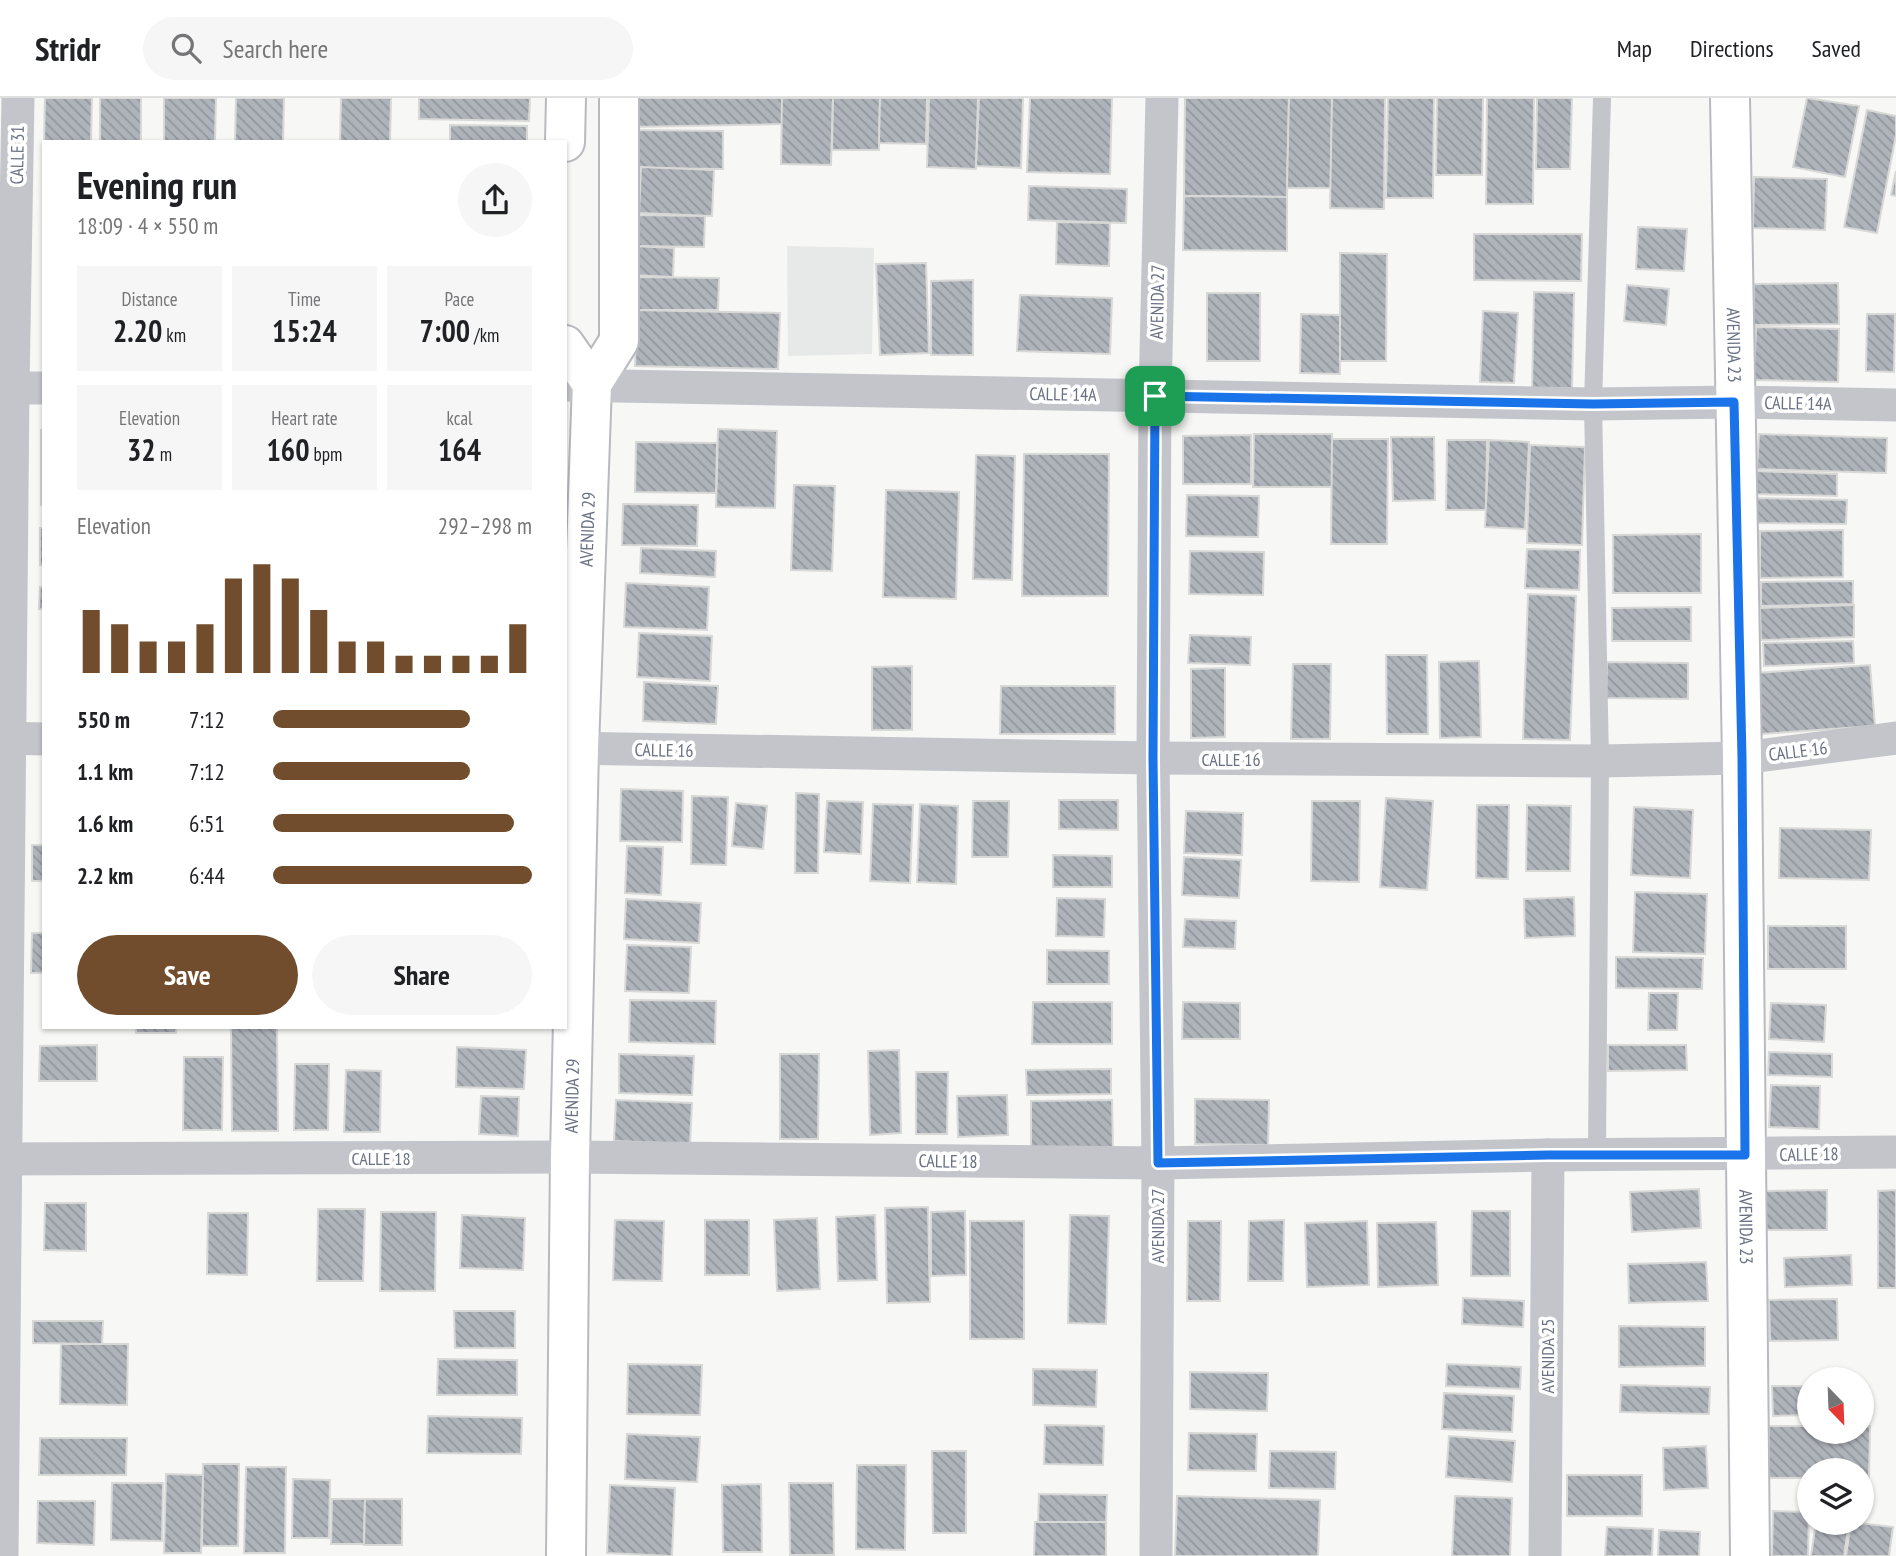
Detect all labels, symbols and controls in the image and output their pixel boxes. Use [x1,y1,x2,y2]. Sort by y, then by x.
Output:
search box [143,17,633,80]
text: Stridr [35,27,101,70]
icon: search [167,29,205,67]
text: Search here [223,32,328,65]
text: Map [1617,33,1652,64]
text: Directions [1690,33,1774,64]
text: Saved [1812,33,1861,64]
street label: CALLE 31 [5,125,29,185]
text: Evening run [77,160,237,209]
button: share [458,163,532,237]
text: 18:09 · 4 × 550 m [77,211,218,240]
street label: AVENIDA 27 [1145,264,1169,340]
text: Distance [122,287,177,311]
text: Time [288,287,321,311]
text: Pace [445,287,474,311]
street label: AVENIDA 23 [1722,307,1747,383]
text: 2.20 [113,311,162,350]
text: 15:24 [272,311,337,350]
text: 7:00 [420,311,470,350]
text: km [162,323,186,347]
text: /km [470,323,499,347]
pin [1125,366,1185,426]
icon: arrive [1136,377,1174,415]
street label: CALLE 14A [1029,382,1097,406]
street label: CALLE 14A [1764,391,1832,415]
text: Elevation [119,406,180,430]
text: Heart rate [271,406,338,430]
text: kcal [447,406,472,430]
text: 32 [127,430,156,469]
text: 160 [267,430,310,469]
text: 164 [438,430,481,469]
text: m [156,442,172,466]
text: bpm [310,442,342,466]
street label: AVENIDA 29 [574,491,600,567]
text: Elevation [77,511,151,540]
text: 292–298 m [438,511,532,540]
text: 550 m [77,705,130,734]
text: 7:12 [189,705,225,734]
street label: CALLE 16 [1767,736,1829,766]
street label: CALLE 16 [634,738,694,762]
street label: CALLE 16 [1202,748,1261,771]
text: 1.1 km [77,757,133,786]
text: 7:12 [189,757,225,786]
text: 1.6 km [77,809,133,838]
text: 6:51 [189,809,225,838]
text: 2.2 km [77,861,133,890]
text: 6:44 [189,861,225,890]
button: Save [77,935,298,1015]
button: Share [312,935,532,1015]
street label: AVENIDA 29 [559,1058,584,1134]
street label: CALLE 18 [1779,1142,1839,1166]
street label: CALLE 18 [352,1147,411,1170]
street label: CALLE 18 [918,1149,978,1173]
street label: AVENIDA 27 [1146,1189,1169,1263]
street label: AVENIDA 23 [1735,1189,1759,1264]
street label: AVENIDA 25 [1536,1319,1559,1393]
north arrow [1797,1367,1874,1444]
map controls [1797,1367,1874,1535]
button: layers [1797,1458,1874,1535]

